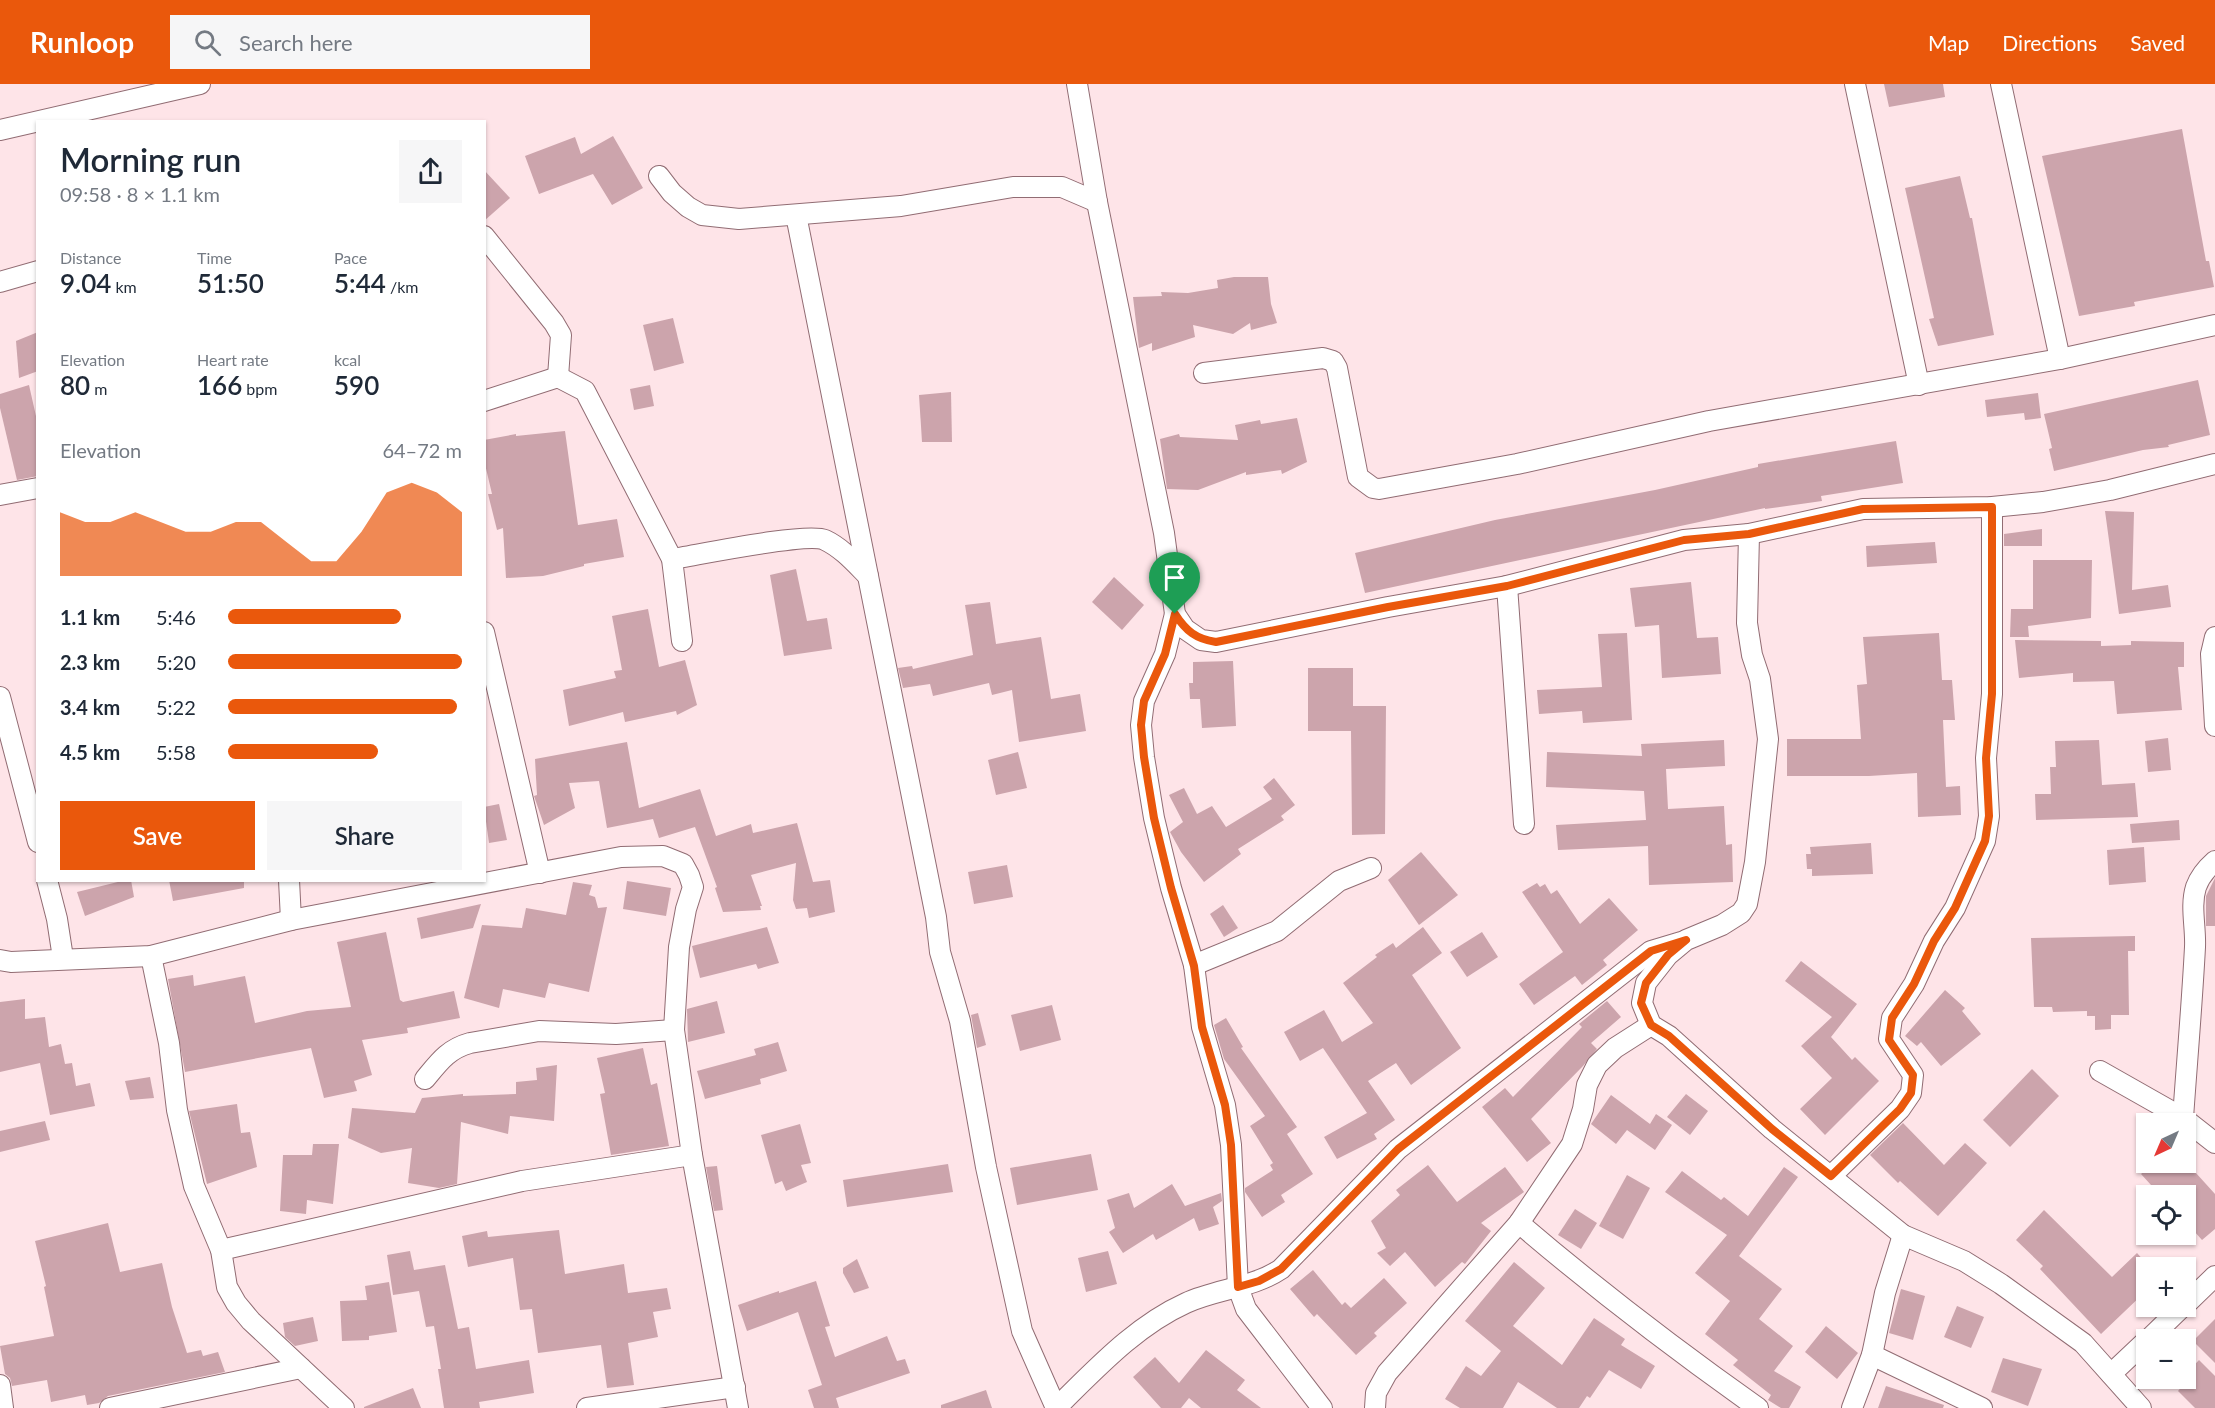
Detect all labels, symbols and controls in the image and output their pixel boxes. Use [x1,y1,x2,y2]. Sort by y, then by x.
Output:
search box [170,15,590,69]
text: Runloop [30,25,134,59]
icon: search [191,26,224,59]
text: Search here [239,29,353,56]
text: Map [1928,30,1969,55]
text: Directions [2002,30,2097,55]
text: Saved [2130,30,2185,55]
text: Morning run [60,139,241,179]
button: share [399,140,462,203]
text: 09:58 · 8 × 1.1 km [60,182,220,206]
text: Distance [60,248,121,267]
text: Time [197,248,232,267]
text: Pace [334,248,367,267]
text: 9.04 [60,267,111,299]
text: 51:50 [197,267,264,299]
text: 5:44 [334,267,386,299]
text: km [111,277,137,296]
text: /km [386,277,418,296]
text: Elevation [60,350,125,369]
text: Heart rate [197,350,269,369]
text: kcal [334,350,361,369]
text: 80 [60,369,90,401]
text: 166 [197,369,242,401]
text: 590 [334,369,379,401]
text: m [90,379,107,398]
text: bpm [242,379,277,398]
text: Elevation [60,438,141,462]
text: 64–72 m [382,438,462,462]
pin [1149,552,1200,614]
icon: arrive [1158,561,1191,594]
text: 1.1 km [60,605,120,629]
text: 5:46 [156,605,196,629]
text: 2.3 km [60,650,120,674]
text: 5:20 [156,650,196,674]
text: 3.4 km [60,695,120,719]
text: 5:22 [156,695,196,719]
text: 4.5 km [60,740,120,764]
text: 5:58 [156,740,196,764]
button: Save [60,801,255,870]
button: Share [267,801,462,870]
north arrow [2136,1113,2196,1173]
map controls [2136,1113,2196,1389]
button: locate [2136,1185,2196,1245]
button: + [2136,1257,2196,1317]
button: − [2136,1329,2196,1389]

